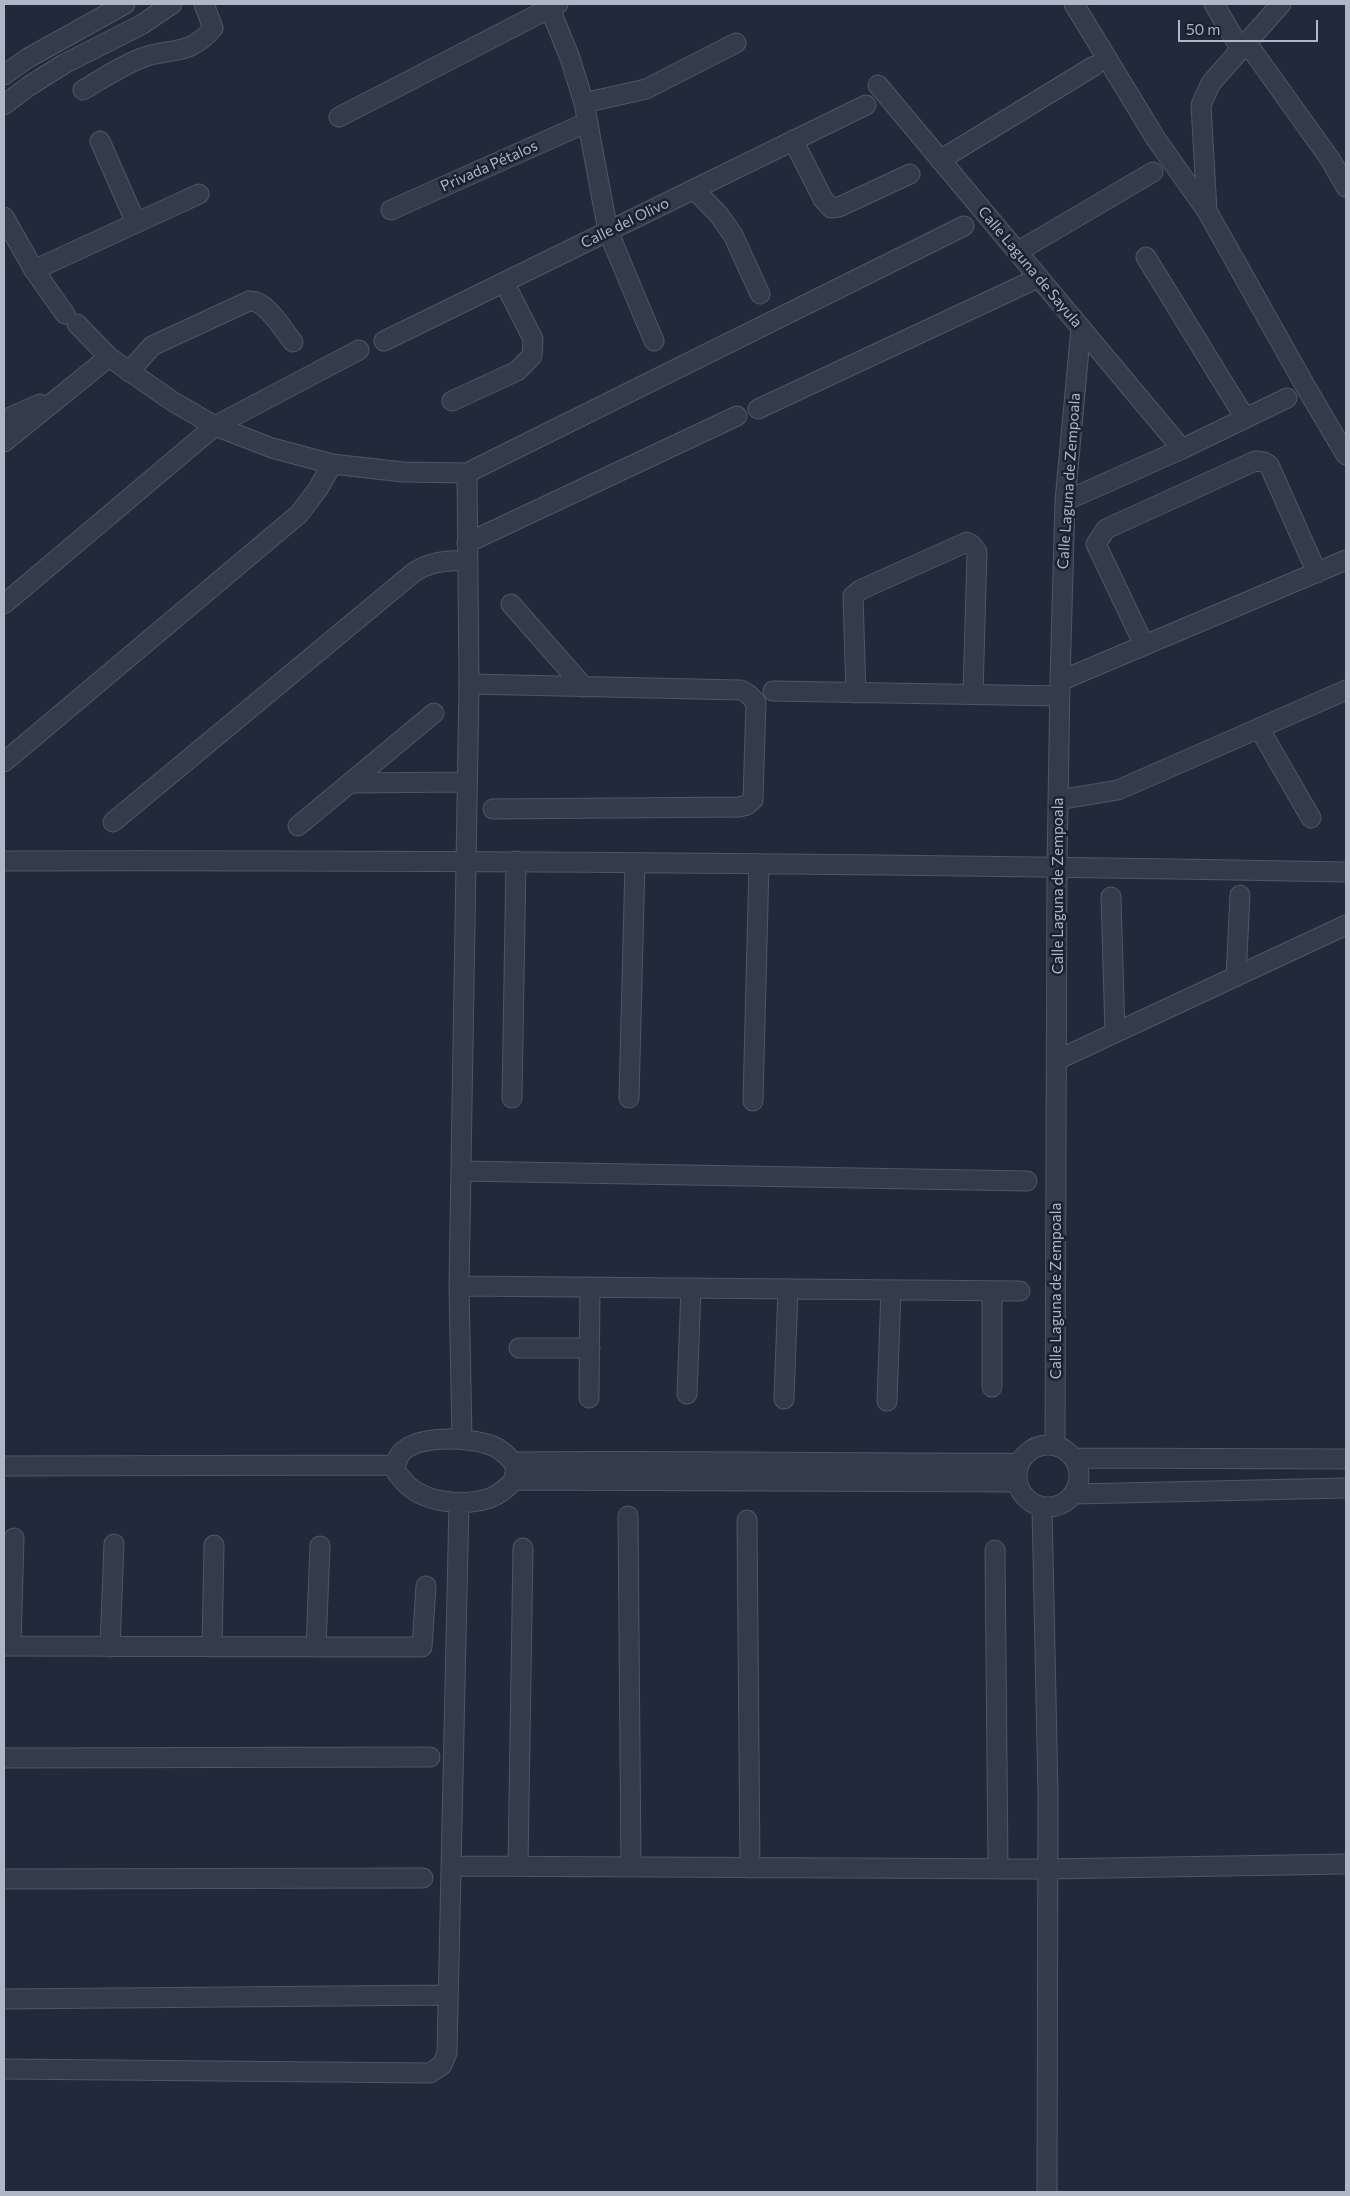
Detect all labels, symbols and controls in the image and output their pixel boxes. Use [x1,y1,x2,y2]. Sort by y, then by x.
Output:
scale bar [1180,10,1320,42]
text: 50 m [1186,20,1220,38]
street label: Privada Pétalos [438,137,540,195]
street label: Calle del Olivo [578,194,672,252]
street label: Calle Laguna de Sayula [974,203,1086,331]
street label: Calle Laguna de Zempoala [1054,392,1084,570]
street label: Calle Laguna de Zempoala [1049,798,1067,974]
street label: Calle Laguna de Zempoala [1047,1203,1065,1379]

